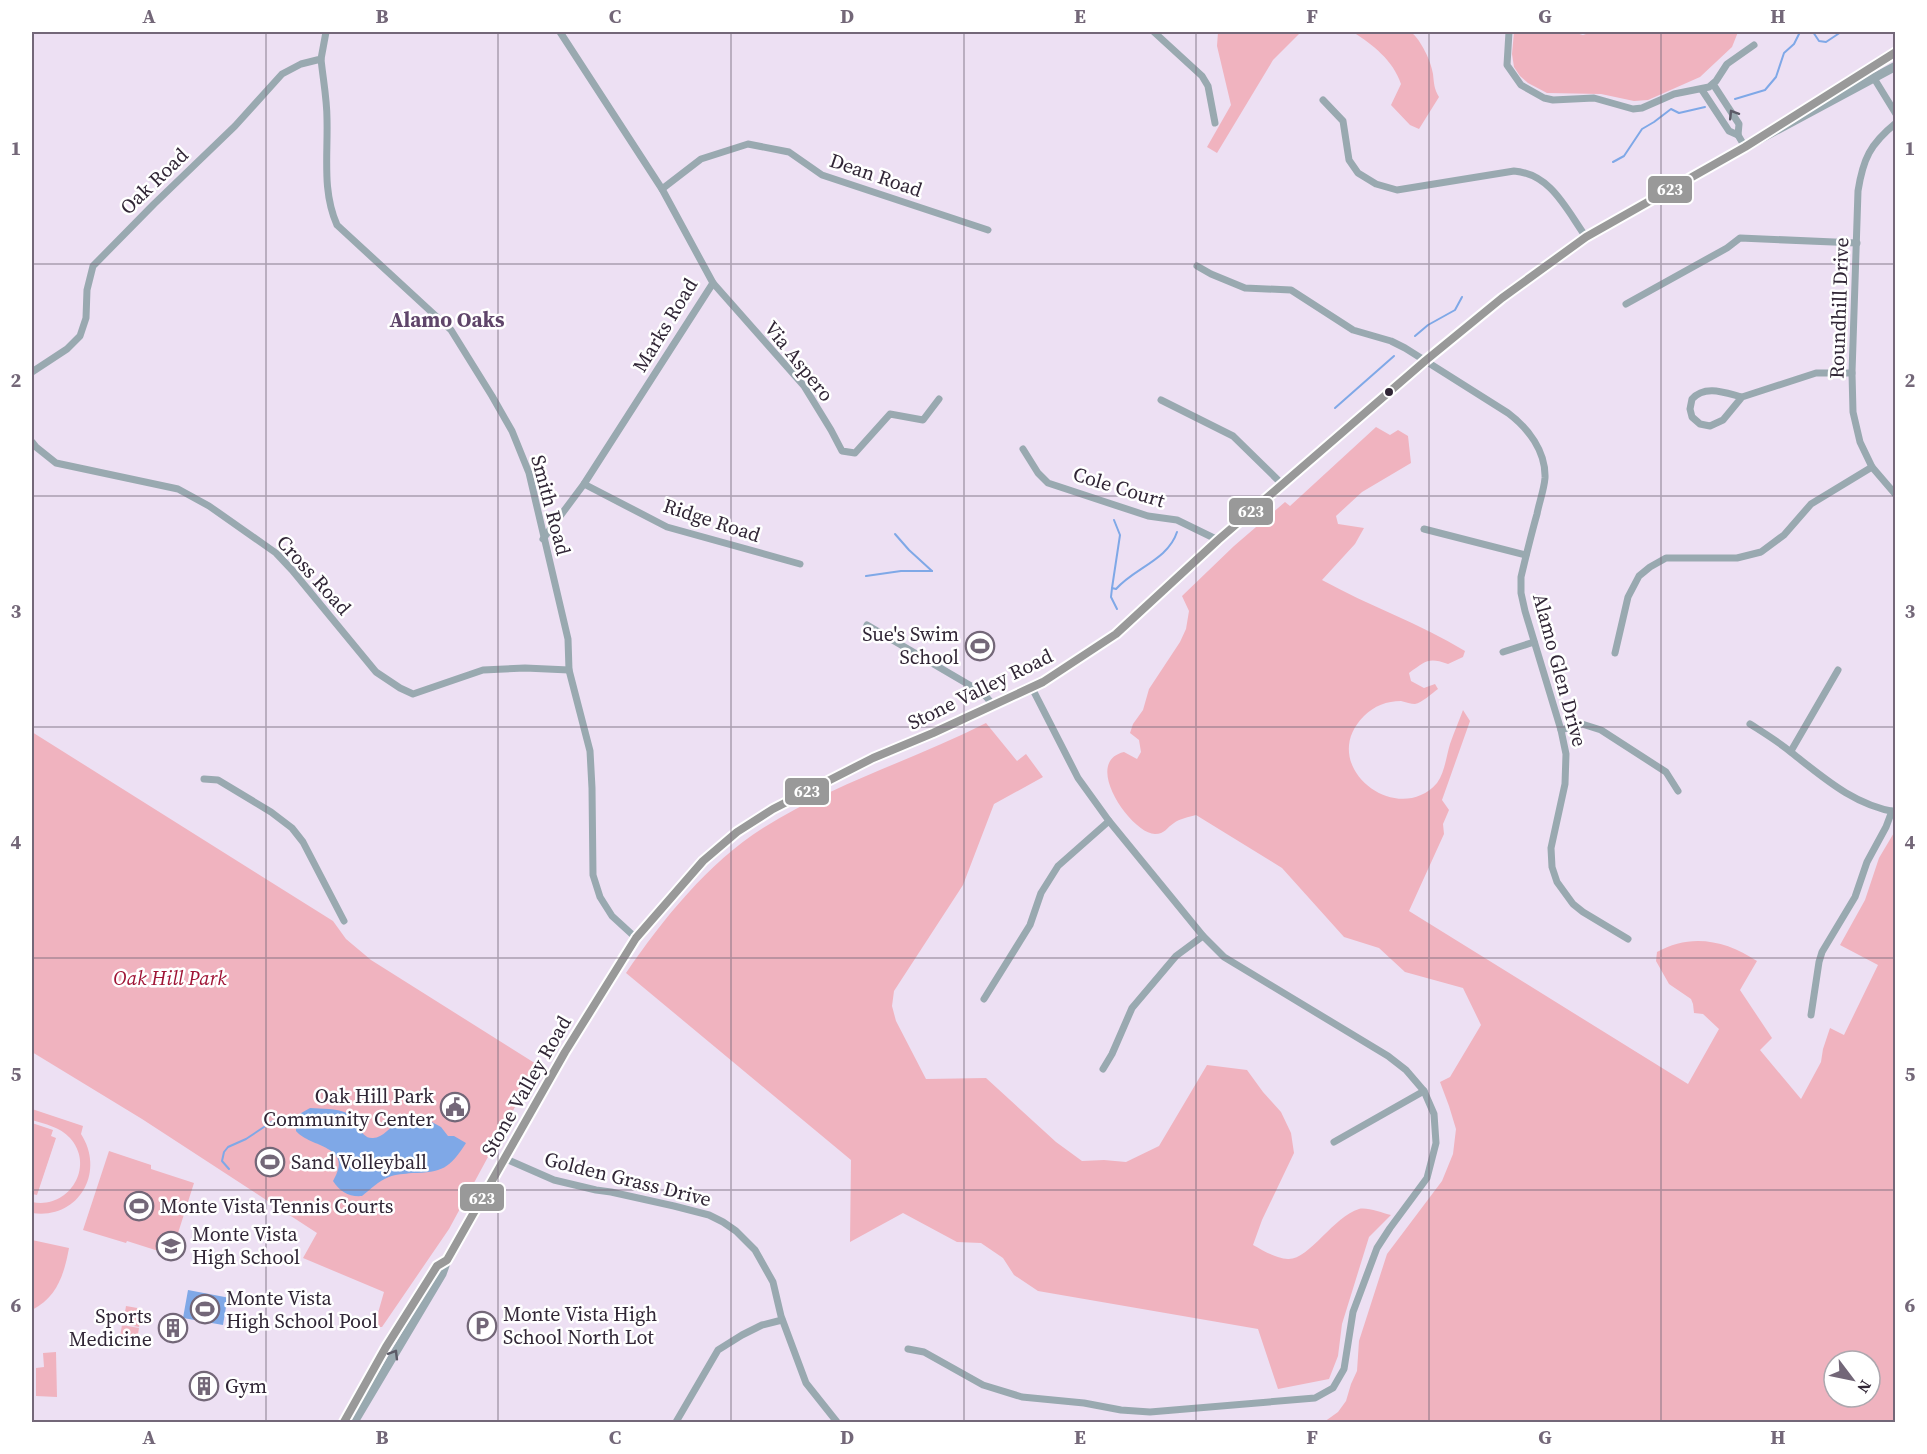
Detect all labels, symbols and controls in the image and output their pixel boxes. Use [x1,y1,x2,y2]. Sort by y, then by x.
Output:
text: A [142,2,156,30]
text: B [375,2,389,30]
text: C [609,2,621,30]
text: D [840,2,854,30]
text: E [1074,2,1086,30]
text: F [1306,2,1318,30]
text: G [1538,2,1552,30]
text: H [1770,2,1786,30]
one-way arrow [1729,110,1740,121]
text: 1 [11,134,21,162]
text: 1 [1905,134,1915,162]
street label: Oak Road [114,141,195,221]
street label: Dean Road [826,146,927,204]
line badge: 623 [1647,175,1693,204]
text: 623 [1657,178,1683,200]
street label: Roundhill Drive [1823,237,1855,379]
street label: Marks Road [626,272,704,377]
district label: Alamo Oaks [389,305,505,334]
street label: Via Aspero [758,315,840,407]
text: 2 [11,366,22,394]
text: 2 [1905,366,1916,394]
unlabelled marker [1383,386,1395,398]
street label: Smith Road [524,452,578,559]
street label: Cole Court [1070,460,1169,514]
street label: Ridge Road [660,491,765,549]
line badge: 623 [1228,497,1274,526]
text: 623 [1238,500,1264,522]
street label: Cross Road [270,529,358,622]
street label: Alamo Glen Drive [1526,590,1594,750]
text: 3 [11,597,22,625]
text: 3 [1905,597,1916,625]
place label: Sue's Swim School [862,620,959,671]
sports icon: Sue's Swim School [964,630,996,662]
street label: Stone Valley Road [903,641,1058,736]
line badge: 623 [784,777,830,806]
text: 623 [794,780,820,802]
text: 4 [11,828,22,856]
text: 4 [1905,828,1916,856]
park label: Oak Hill Park [113,964,227,992]
street label: Stone Valley Road [474,1010,578,1161]
text: 5 [11,1060,22,1088]
text: 5 [1905,1060,1916,1088]
place label: Oak Hill Park Community Center [263,1082,435,1133]
public building icon: Oak Hill Park Community Center [439,1091,471,1123]
street label: Golden Grass Drive [542,1145,714,1213]
sports icon: Sand Volleyball [254,1146,286,1178]
place label: Sand Volleyball [291,1148,427,1176]
line badge: 623 [459,1183,505,1212]
text: 623 [469,1187,495,1209]
sports icon: Monte Vista Tennis Courts [123,1190,155,1222]
place label: Monte Vista Tennis Courts [160,1192,393,1220]
place label: Monte Vista High School [192,1220,300,1271]
school or university icon: Monte Vista High School [155,1230,187,1262]
place label: Monte Vista High School Pool [226,1284,378,1335]
text: 6 [11,1291,22,1319]
text: 6 [1905,1291,1916,1319]
sports icon: Monte Vista High School Pool [189,1293,221,1325]
place label: Monte Vista High School North Lot [503,1300,657,1351]
place label: Sports Medicine [69,1302,152,1353]
parking icon: Monte Vista High School North Lot [466,1310,498,1342]
building icon: Sports Medicine [157,1312,189,1344]
north arrow [1822,1349,1882,1409]
one-way arrow [387,1350,399,1360]
building icon: Gym [188,1370,220,1402]
place label: Gym [225,1372,267,1400]
text: N [1852,1376,1877,1398]
text: A [142,1423,156,1451]
text: B [375,1423,389,1451]
text: C [609,1423,621,1451]
text: D [840,1423,854,1451]
text: E [1074,1423,1086,1451]
text: F [1306,1423,1318,1451]
text: G [1538,1423,1552,1451]
text: H [1770,1423,1786,1451]

